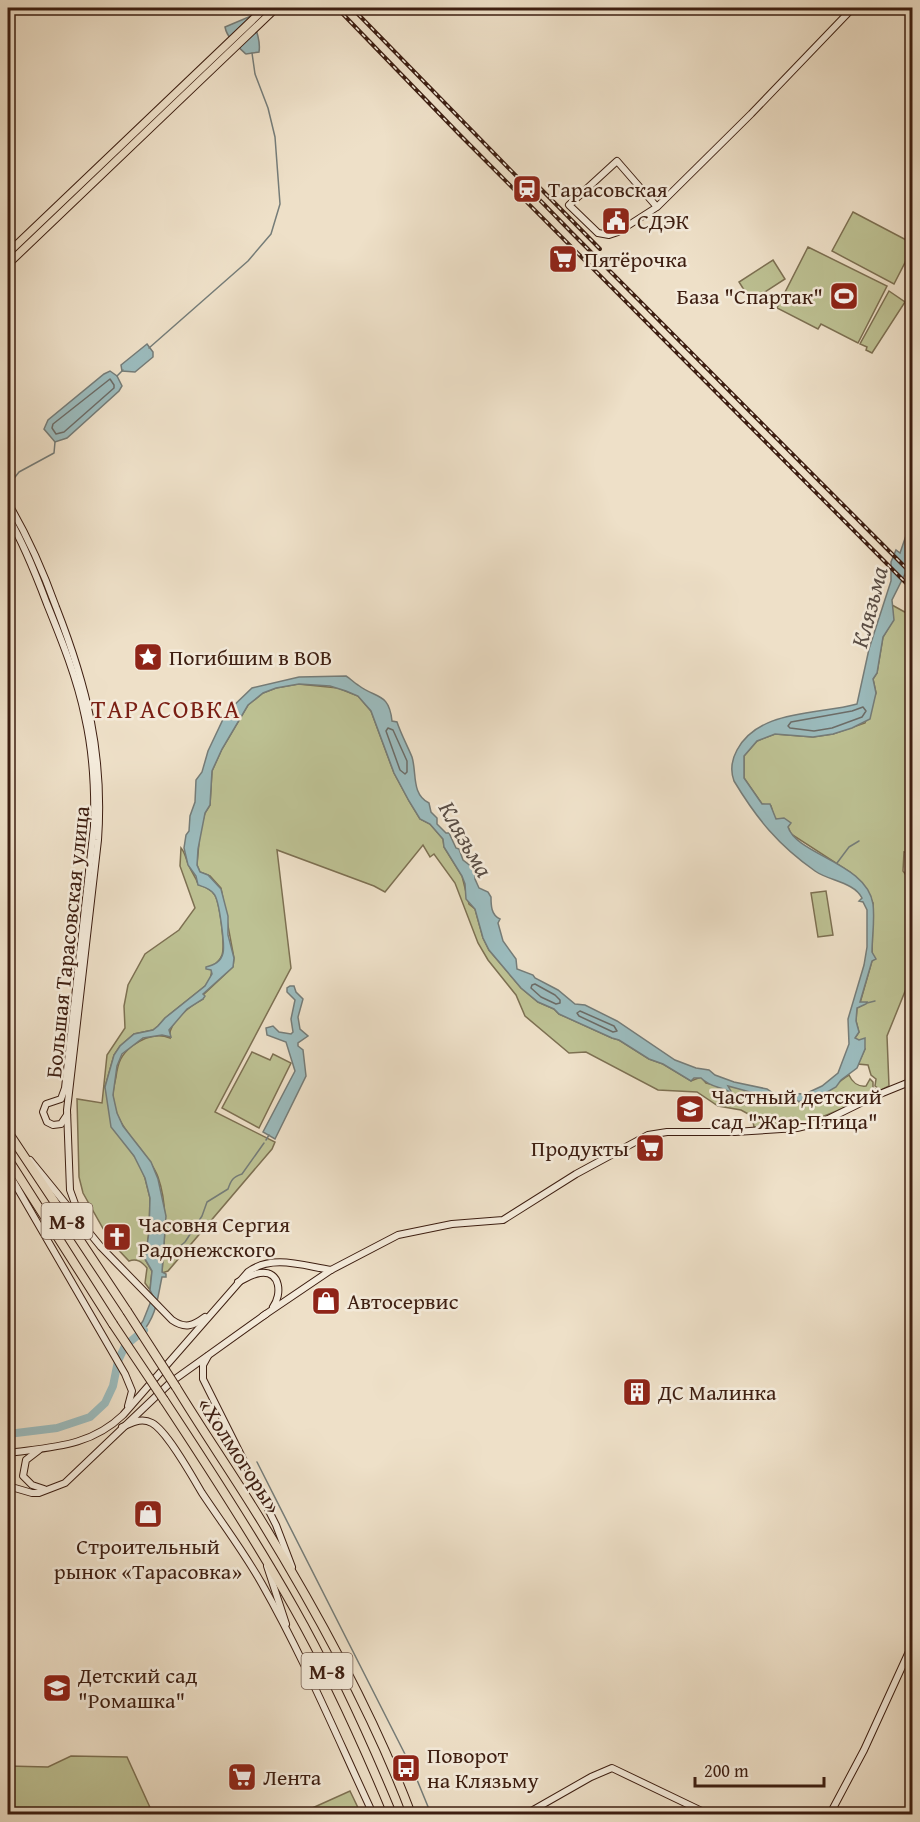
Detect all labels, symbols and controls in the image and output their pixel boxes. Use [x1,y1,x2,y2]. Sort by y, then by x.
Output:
station icon: Тарасовская [511,173,543,205]
place label: Тарасовская [548,173,668,205]
public building icon: СДЭК [600,205,632,237]
place label: СДЭК [637,205,690,237]
supermarket icon: Пятёрочка [547,243,579,275]
place label: Пятёрочка [584,243,688,275]
place label: База "Спартак" [677,280,823,312]
sports icon: База "Спартак" [828,280,860,312]
water label: Клязьма [841,562,897,652]
place icon: Погибшим в ВОВ [132,641,164,673]
place label: Погибшим в ВОВ [169,641,332,673]
district label: ТАРАСОВКА [91,689,241,728]
water label: Клязьма [430,794,502,884]
street label: Большая Тарасовская улица [37,804,97,1080]
place label: Частный детский сад "Жар-Птица" [711,1080,882,1137]
school or university icon: Частный детский сад "Жар-Птица" [674,1093,706,1125]
place label: Продукты [531,1132,629,1164]
supermarket icon: Продукты [634,1132,666,1164]
road number: М-8 [42,1203,92,1239]
place label: Часовня Сергия Радонежского [138,1208,290,1265]
church icon: Часовня Сергия Радонежского [101,1221,133,1253]
shop icon: Автосервис [310,1285,342,1317]
place label: Автосервис [347,1285,459,1317]
building icon: ДС Малинка [621,1376,653,1408]
place label: ДС Малинка [657,1376,777,1408]
street label: «Холмогоры» [190,1390,290,1520]
shop icon: Строительный рынок «Тарасовка» [132,1498,164,1530]
place label: Строительный рынок «Тарасовка» [54,1530,242,1587]
road number: М-8 [302,1653,352,1689]
place label: Детский сад "Ромашка" [77,1659,198,1716]
school or university icon: Детский сад "Ромашка" [41,1672,73,1704]
place label: Поворот на Клязьму [427,1739,539,1796]
scale bar [695,1750,824,1788]
bus stop icon: Поворот на Клязьму [390,1752,422,1784]
text: 200 m [704,1757,749,1784]
supermarket icon: Лента [226,1761,258,1793]
place label: Лента [263,1761,322,1793]

